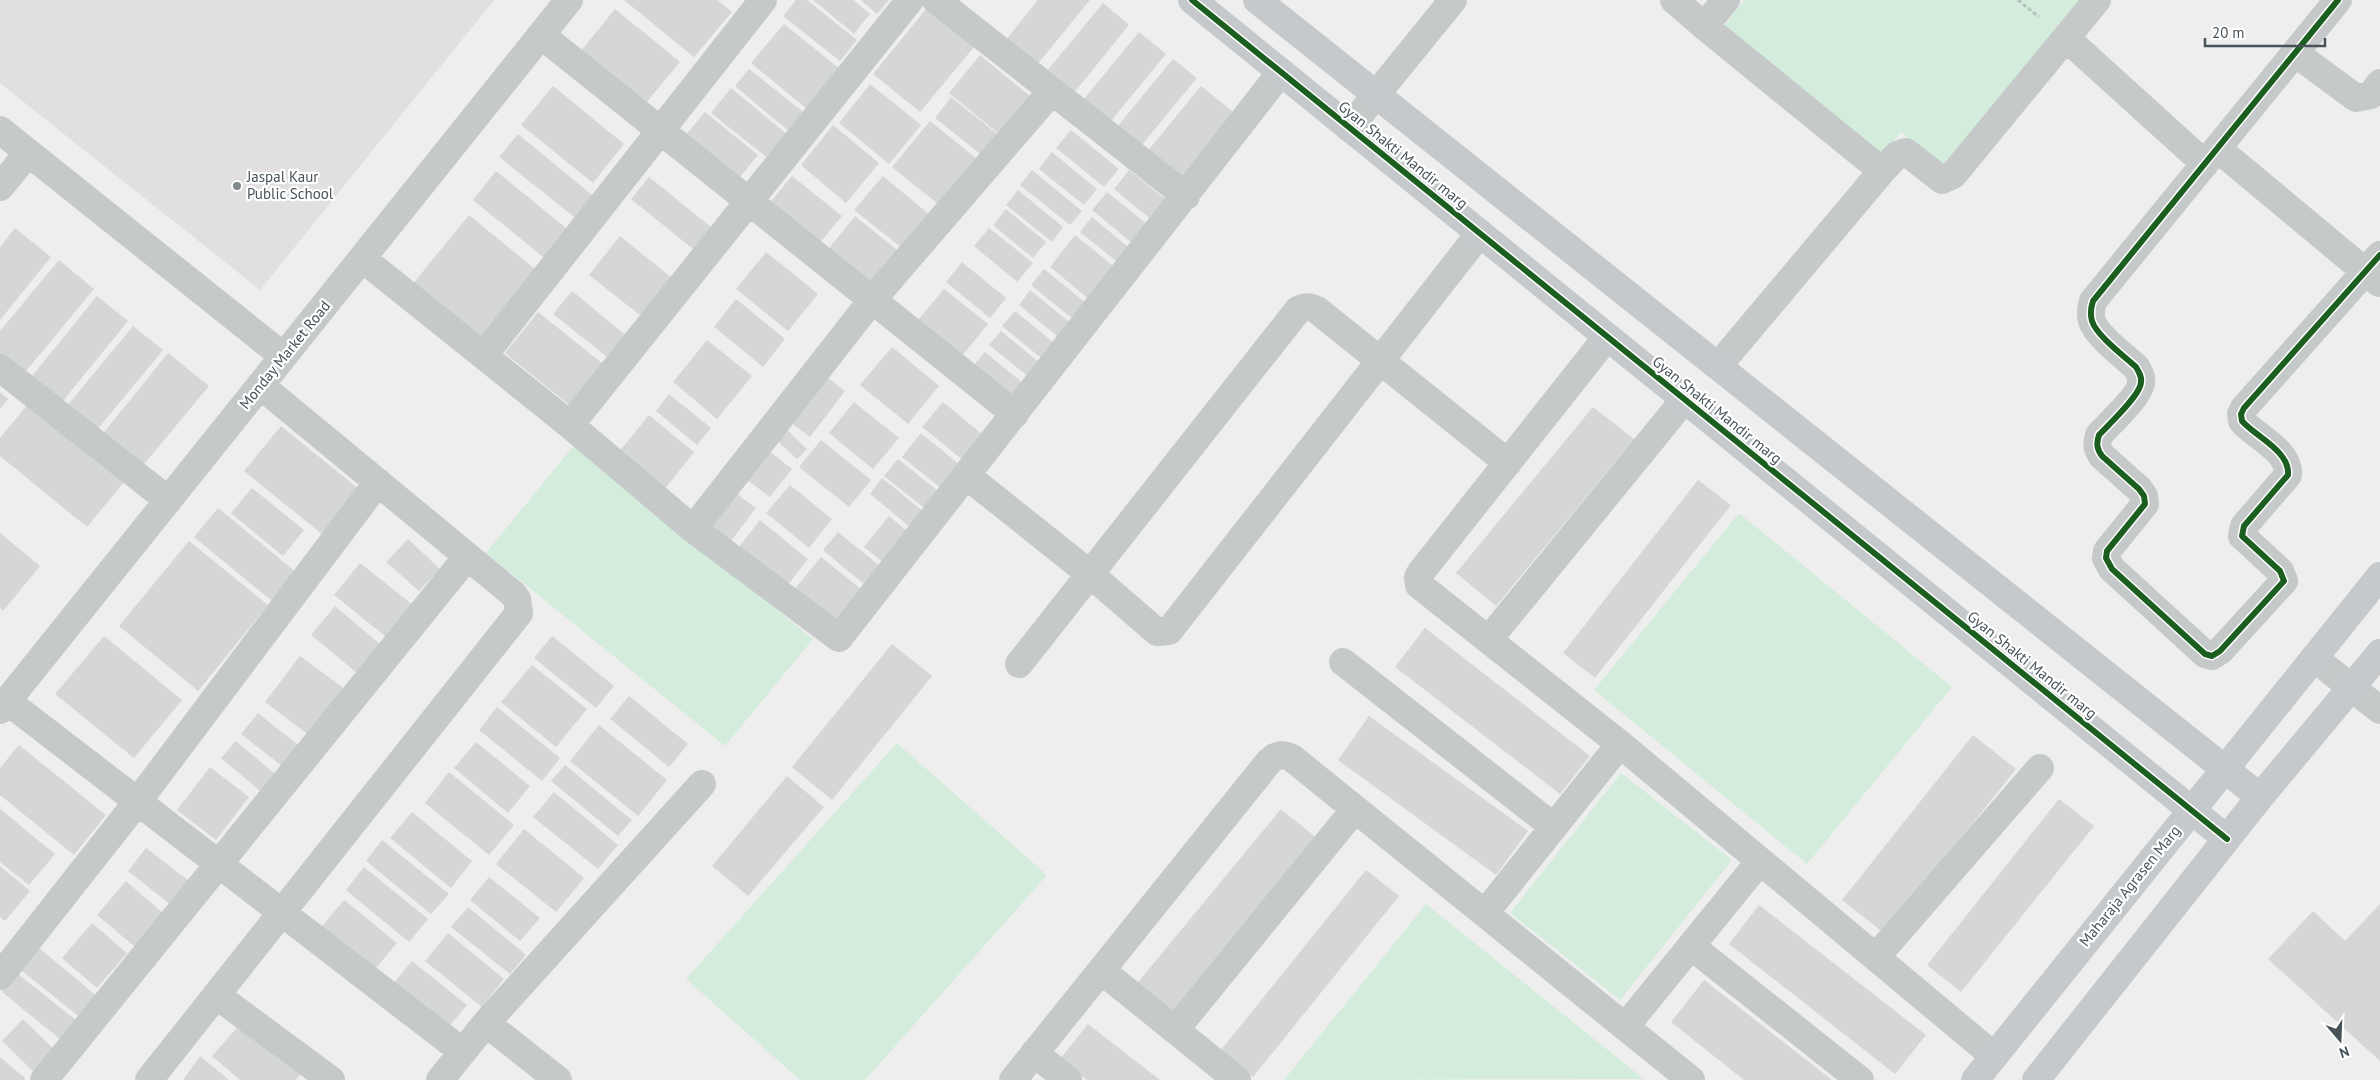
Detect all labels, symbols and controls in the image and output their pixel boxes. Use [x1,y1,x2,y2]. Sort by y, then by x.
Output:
scale bar [2205,15,2325,47]
text: 20 m [2212,23,2245,42]
street label: Gyan Shakti Mandir marg [1335,96,1472,213]
place label: Jaspal Kaur Public School [246,167,334,203]
marker: Jaspal Kaur Public School [231,180,243,192]
street label: Monday Market Road [235,297,334,413]
street label: Gyan Shakti Mandir marg [1649,351,1786,468]
street label: Gyan Shakti Mandir marg [1964,606,2101,723]
street label: Maharaja Agrasen Marg [2075,821,2184,950]
north arrow [2315,1015,2365,1065]
text: N [2337,1042,2352,1062]

